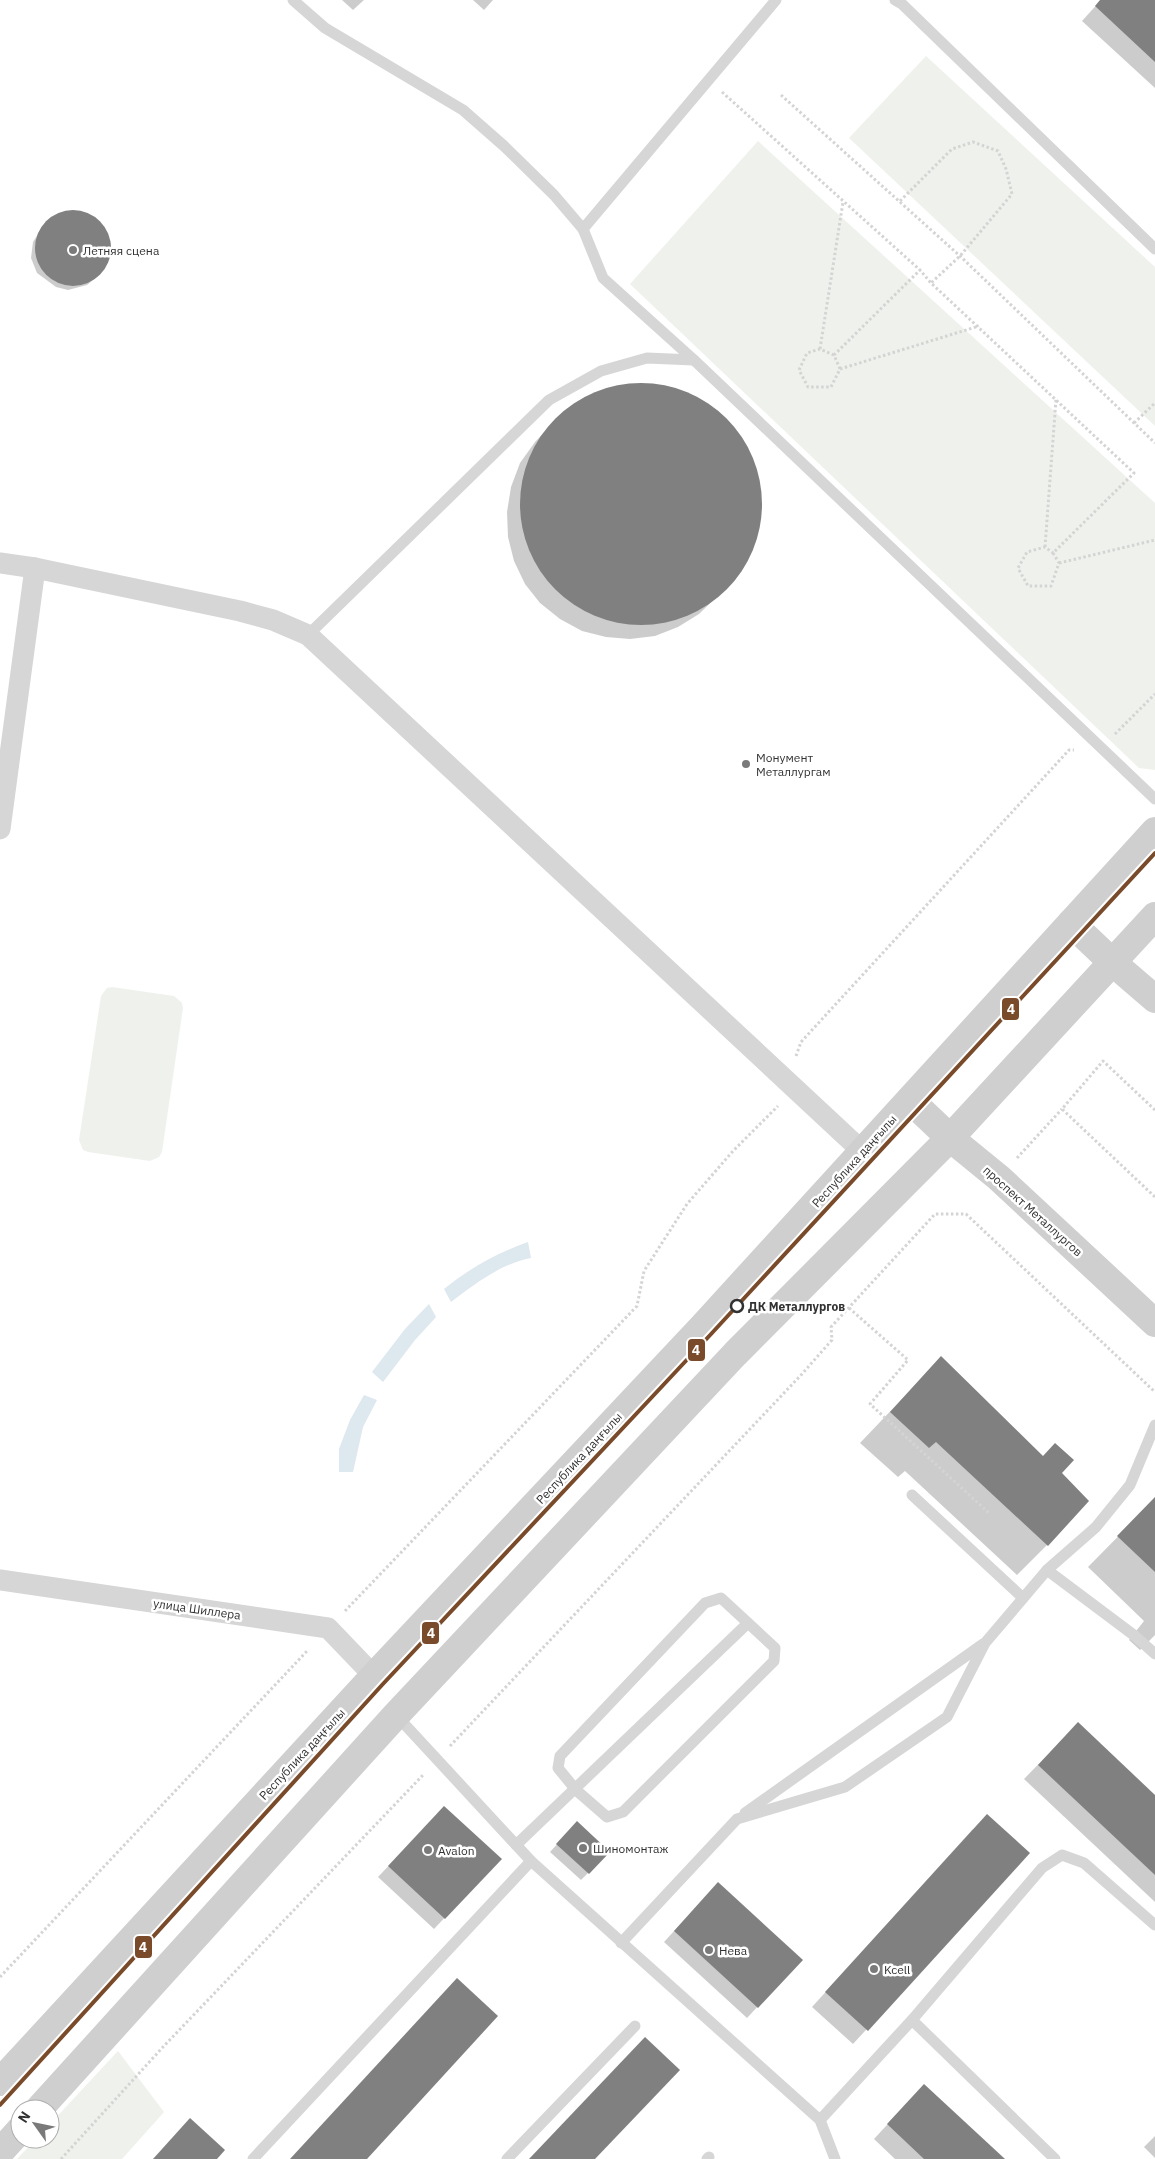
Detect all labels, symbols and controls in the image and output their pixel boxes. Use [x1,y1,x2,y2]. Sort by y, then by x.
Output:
place label: Летняя сцена [83,243,160,258]
marker: Летняя сцена [67,244,79,256]
place label: Монумент Металлургам [756,750,831,779]
marker: Монумент Металлургам [740,758,752,770]
line badge: 4 [1001,997,1020,1021]
text: 4 [1007,1000,1015,1018]
street label: Республика даңғылы [808,1112,900,1210]
street label: проспект Металлургов [980,1163,1086,1259]
marker: ДК Металлургов [730,1299,744,1313]
place label: ДК Металлургов [748,1299,845,1314]
line badge: 4 [687,1338,706,1362]
text: 4 [692,1341,700,1359]
street label: Республика даңғылы [533,1409,625,1507]
street label: улица Шиллера [152,1595,242,1623]
line badge: 4 [421,1621,440,1645]
text: 4 [427,1624,435,1642]
street label: Республика даңғылы [256,1705,348,1803]
place label: Шиномонтаж [593,1841,669,1856]
marker: Шиномонтаж [577,1842,589,1854]
place label: Avalon [438,1843,474,1858]
marker: Avalon [422,1844,434,1856]
line badge: 4 [134,1935,153,1959]
text: 4 [139,1938,147,1956]
place label: Нева [719,1943,748,1958]
marker: Нева [703,1944,715,1956]
place label: Kcell [884,1962,910,1977]
marker: Kcell [868,1963,880,1975]
north arrow [10,2099,60,2149]
text: N [14,2108,34,2126]

